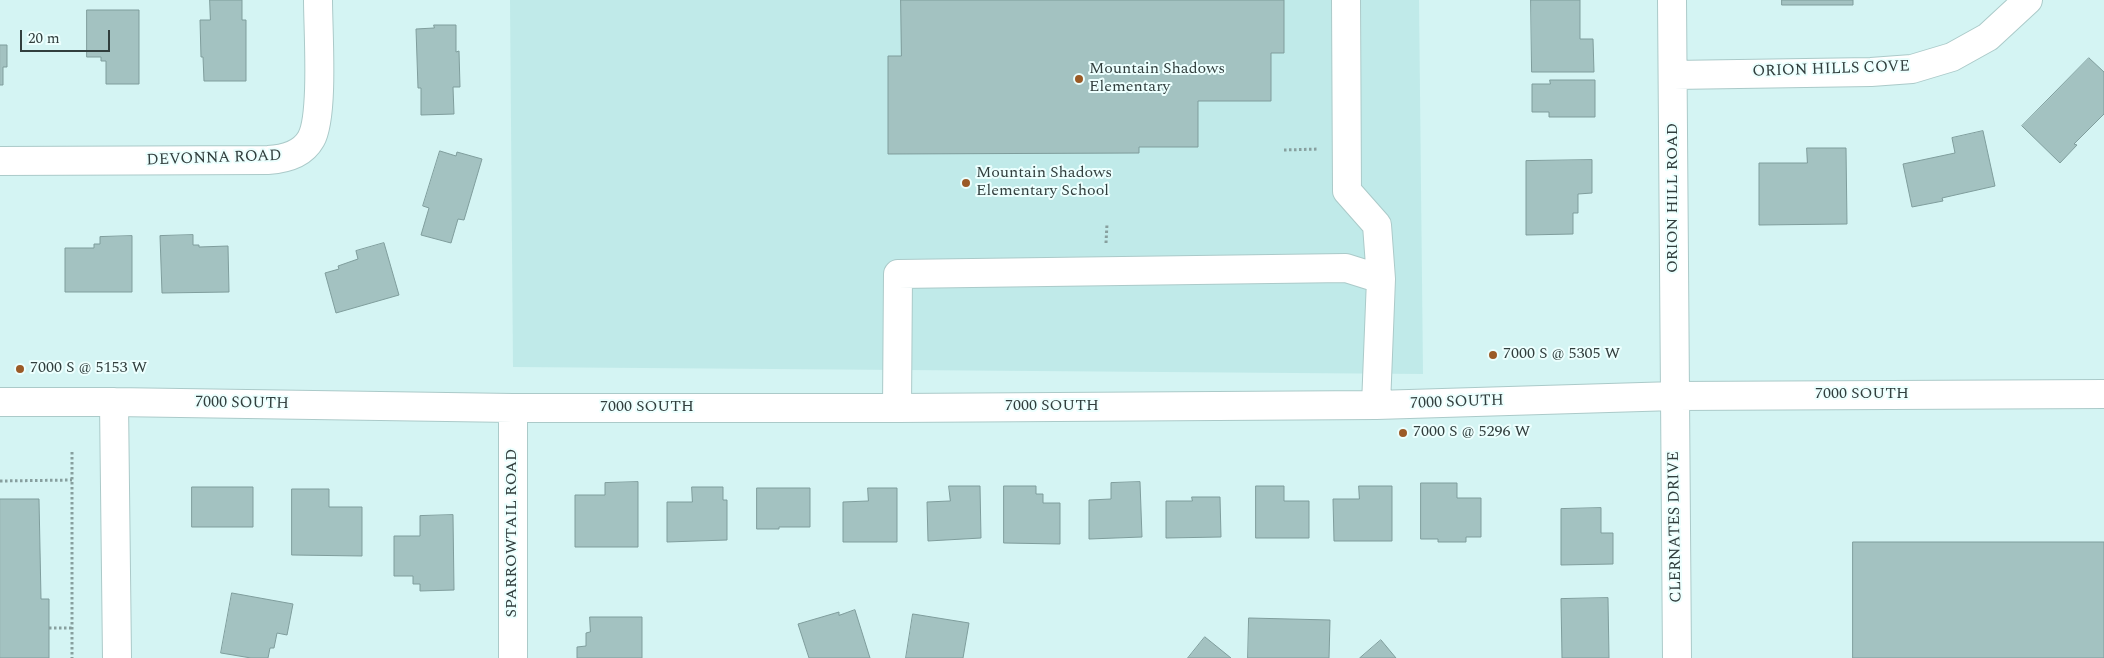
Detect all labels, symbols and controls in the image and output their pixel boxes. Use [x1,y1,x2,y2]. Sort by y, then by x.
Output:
scale bar [22,20,112,52]
text: 20 m [28,27,60,50]
street label: ORION HILLS COVE [1752,58,1910,82]
place label: Mountain Shadows Elementary [1089,60,1225,98]
marker: Mountain Shadows Elementary [1073,73,1085,85]
street label: ORION HILL ROAD [1664,123,1684,273]
street label: DEVONNA ROAD [146,147,282,171]
place label: Mountain Shadows Elementary School [976,164,1112,202]
marker: Mountain Shadows Elementary School [960,177,972,189]
place label: 7000 S @ 5305 W [1503,345,1620,365]
marker: 7000 S @ 5305 W [1487,349,1499,361]
place label: 7000 S @ 5153 W [30,359,147,379]
marker: 7000 S @ 5153 W [14,363,26,375]
street label: 7000 SOUTH [1815,385,1909,405]
street label: 7000 SOUTH [1410,392,1504,414]
street label: 7000 SOUTH [195,394,289,414]
street label: 7000 SOUTH [1005,397,1099,417]
street label: 7000 SOUTH [600,398,694,418]
place label: 7000 S @ 5296 W [1413,423,1530,443]
marker: 7000 S @ 5296 W [1397,427,1409,439]
street label: SPARROWTAIL ROAD [503,449,523,617]
street label: CLERNATES DRIVE [1665,451,1687,603]

